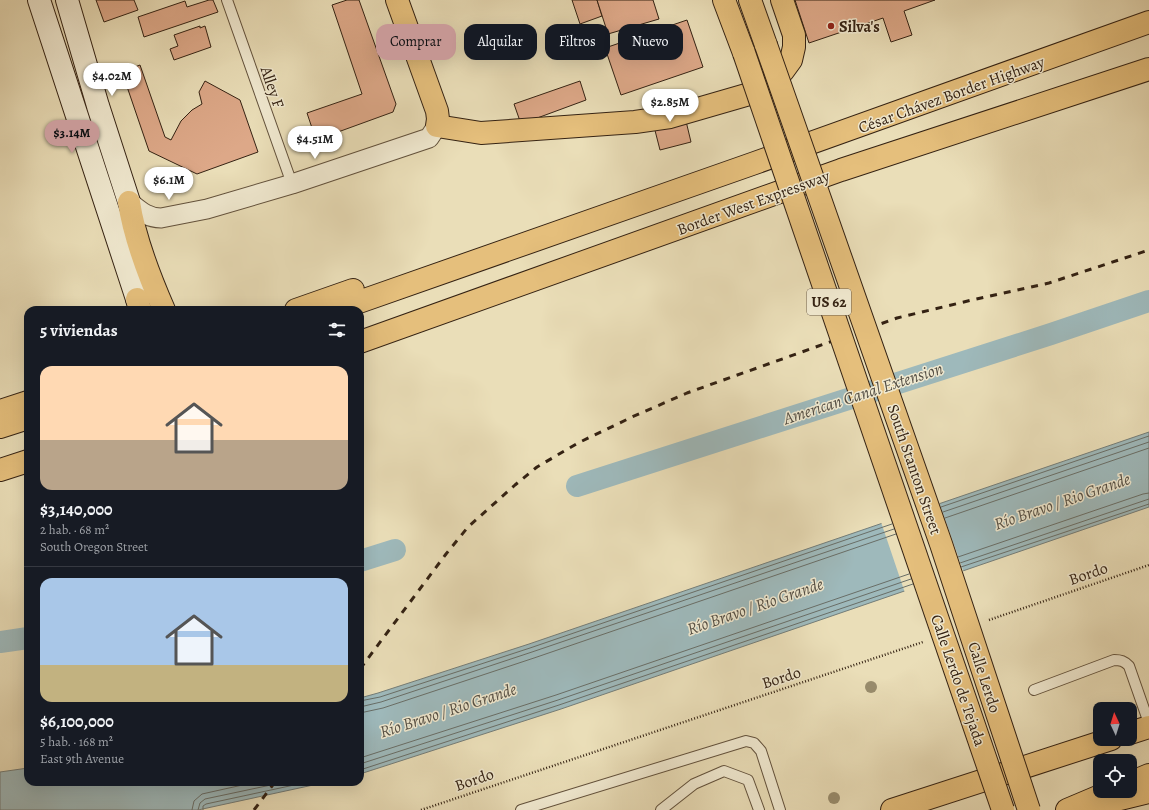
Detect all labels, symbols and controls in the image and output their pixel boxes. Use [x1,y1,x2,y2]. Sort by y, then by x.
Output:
place label: Silva's [839,16,880,38]
marker: Silva's [826,21,836,31]
chip: Comprar [376,24,456,60]
chip: Alquilar [464,24,537,60]
chip: Filtros [545,24,610,60]
chip: Nuevo [618,24,683,60]
street label: César Chávez Border Highway [855,51,1048,139]
pin: $4.02M [79,63,145,97]
street label: Alley F [254,63,289,111]
text: $4.02M [92,67,132,84]
pin: $2.85M [637,89,703,123]
text: $2.85M [651,93,689,110]
pin: $3.14M [39,120,105,154]
text: $3.14M [54,124,90,141]
pin: $4.51M [282,126,348,160]
text: $4.51M [297,130,333,147]
street label: Border West Expressway [674,165,834,241]
pin: $6.1M [141,167,197,201]
text: $6.1M [153,171,185,188]
road number: US 62 [807,289,851,315]
text: 5 viviendas [40,319,118,342]
icon: filters [326,319,348,341]
water label: American Canal Extension [780,357,946,430]
icon: home [158,392,230,464]
street label: South Stanton Street [881,401,947,537]
water label: Río Bravo / Rio Grande [991,467,1133,536]
text: $3,140,000 [40,498,113,521]
text: 2 hab. · 68 m² [40,521,109,538]
text: South Oregon Street [40,538,148,555]
street label: Bordo [1066,557,1111,591]
water label: Río Bravo / Rio Grande [684,572,826,641]
icon: home [158,604,230,676]
street label: Calle Lerdo de Tejada [925,612,991,750]
street label: Calle Lerdo [962,639,1006,716]
street label: Bordo [759,661,804,695]
water label: Río Bravo / Rio Grande [377,678,520,743]
north arrow [1093,702,1137,746]
map controls [1093,702,1137,798]
text: $6,100,000 [40,710,114,733]
text: 5 hab. · 168 m² [40,733,113,750]
text: East 9th Avenue [40,750,124,767]
button: locate [1093,754,1137,798]
street label: Bordo [452,763,497,797]

